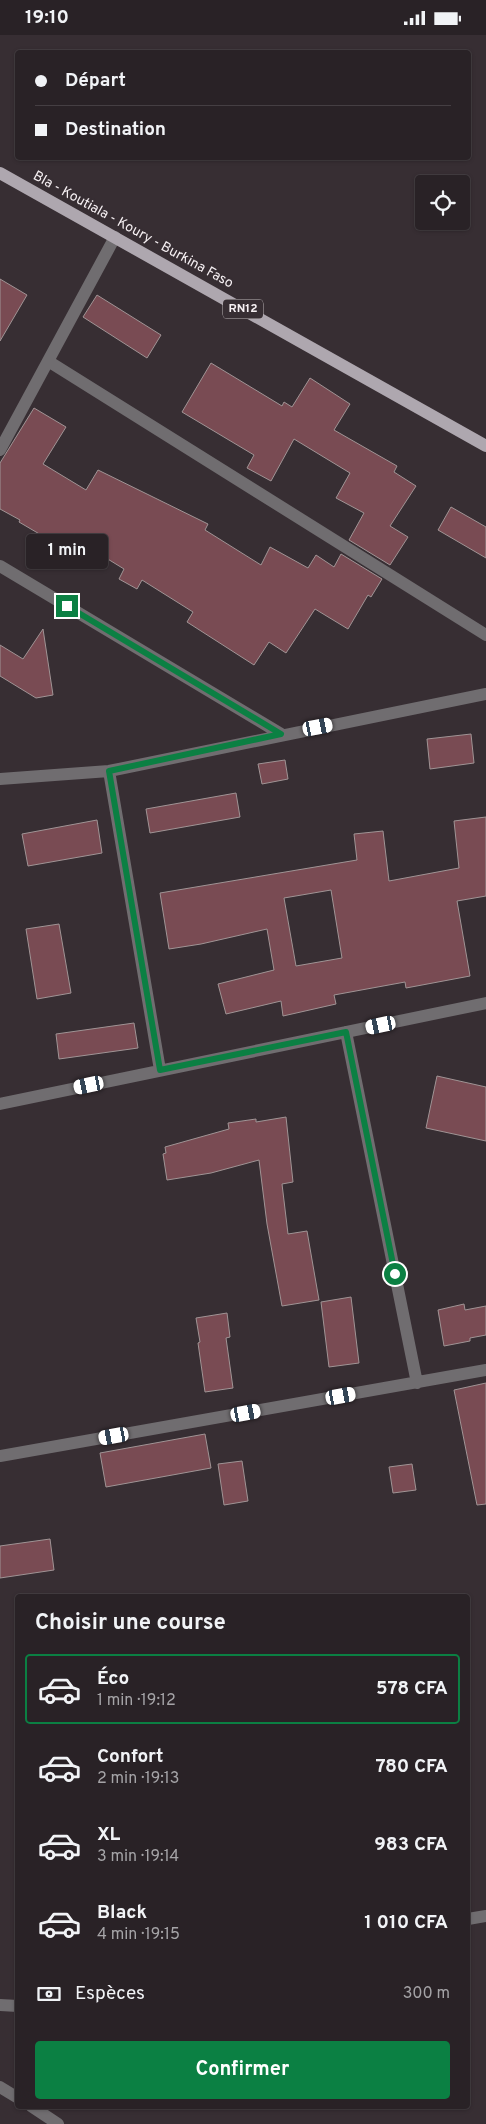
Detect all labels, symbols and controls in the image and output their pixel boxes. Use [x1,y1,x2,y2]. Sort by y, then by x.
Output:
text: 19:10 [25,6,69,30]
text: Départ [65,69,126,93]
text: Destination [65,118,166,142]
street label: Bla - Koutiala - Koury - Burkina Faso [30,168,236,292]
map controls [415,175,470,230]
button: locate [415,175,470,230]
road number: RN12 [223,299,263,319]
callout: 1 min [26,533,108,569]
text: 1 min [48,541,86,561]
route end [56,595,78,617]
car [301,717,334,737]
car [364,1015,397,1035]
car [72,1075,105,1095]
route start [384,1263,406,1285]
car [324,1386,357,1406]
car [229,1403,262,1423]
car [97,1426,130,1446]
text: Choisir une course [35,1610,226,1637]
icon: car [37,1667,82,1712]
text: Éco [97,1667,129,1691]
text: 578 CFA [376,1677,448,1701]
text: 1 min · 19:12 [97,1691,176,1711]
icon: car [37,1745,82,1790]
text: Confort [97,1745,163,1769]
text: 780 CFA [375,1755,448,1779]
text: 2 min · 19:13 [97,1769,179,1789]
icon: car [37,1823,82,1868]
text: XL [97,1823,120,1847]
text: 983 CFA [374,1833,448,1857]
text: 3 min · 19:14 [97,1847,179,1867]
icon: car [37,1901,82,1946]
text: Black [97,1901,147,1925]
text: 1 010 CFA [364,1911,448,1935]
text: 4 min · 19:15 [97,1925,180,1945]
icon: cash [35,1980,63,2008]
text: Espèces [75,1982,145,2006]
text: 300 m [403,1984,450,2004]
button: Confirmer [35,2041,450,2099]

